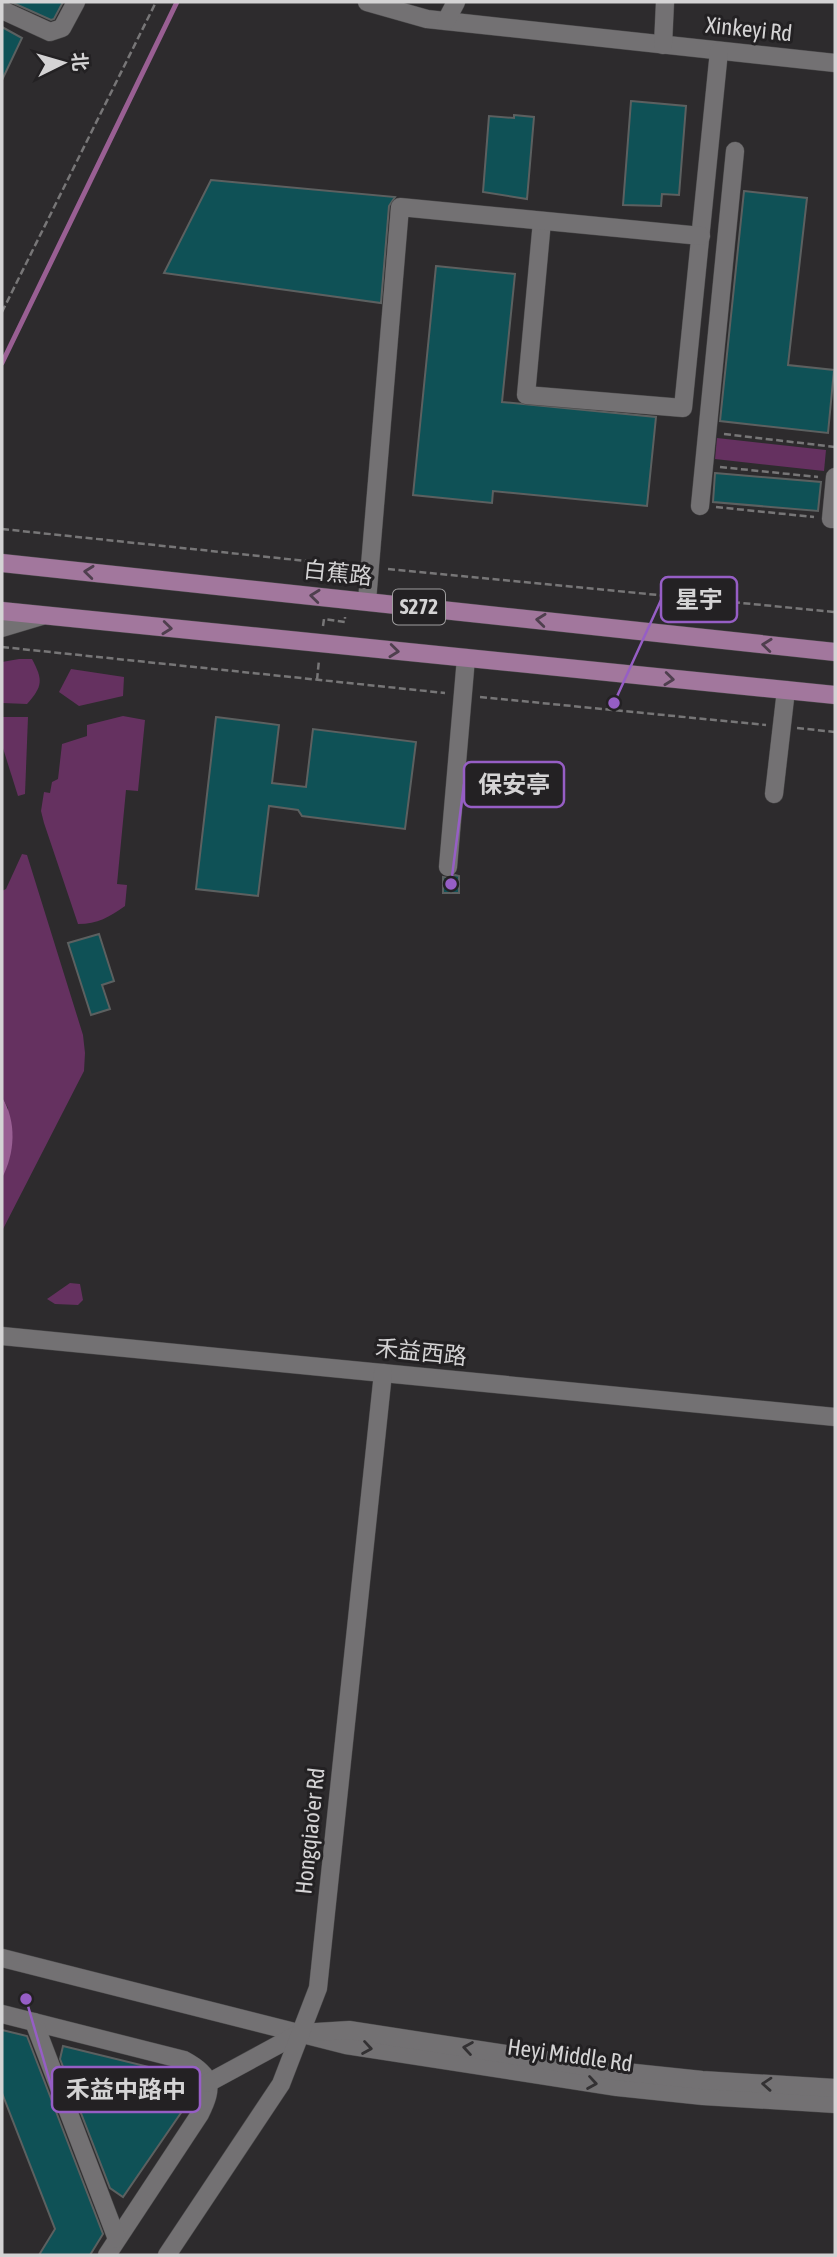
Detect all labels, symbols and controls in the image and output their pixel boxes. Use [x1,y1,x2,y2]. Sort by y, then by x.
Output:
street label: Xinkeyi Rd [704,12,794,46]
north arrow [28,28,98,98]
text: 北 [68,51,92,72]
street label: 白蕉路 [302,556,374,590]
one-way arrow [83,565,94,580]
callout: 星宇 [661,577,737,622]
text: 星宇 [675,586,723,613]
one-way arrow [309,588,321,603]
road number: S272 [393,590,445,624]
one-way arrow [535,613,546,628]
one-way arrow [162,620,173,635]
one-way arrow [762,637,773,652]
one-way arrow [388,643,399,658]
one-way arrow [663,671,674,686]
callout: 保安亭 [464,762,564,807]
text: 保安亭 [478,771,550,798]
street label: 禾益西路 [374,1334,468,1370]
street label: Hongqiao'er Rd [290,1766,330,1896]
street label: Heyi Middle Rd [506,2033,634,2077]
one-way arrow [361,2040,373,2055]
one-way arrow [463,2041,474,2056]
callout: 禾益中路中 [52,2067,200,2112]
text: 禾益中路中 [66,2076,186,2103]
one-way arrow [586,2076,598,2091]
one-way arrow [761,2077,772,2092]

